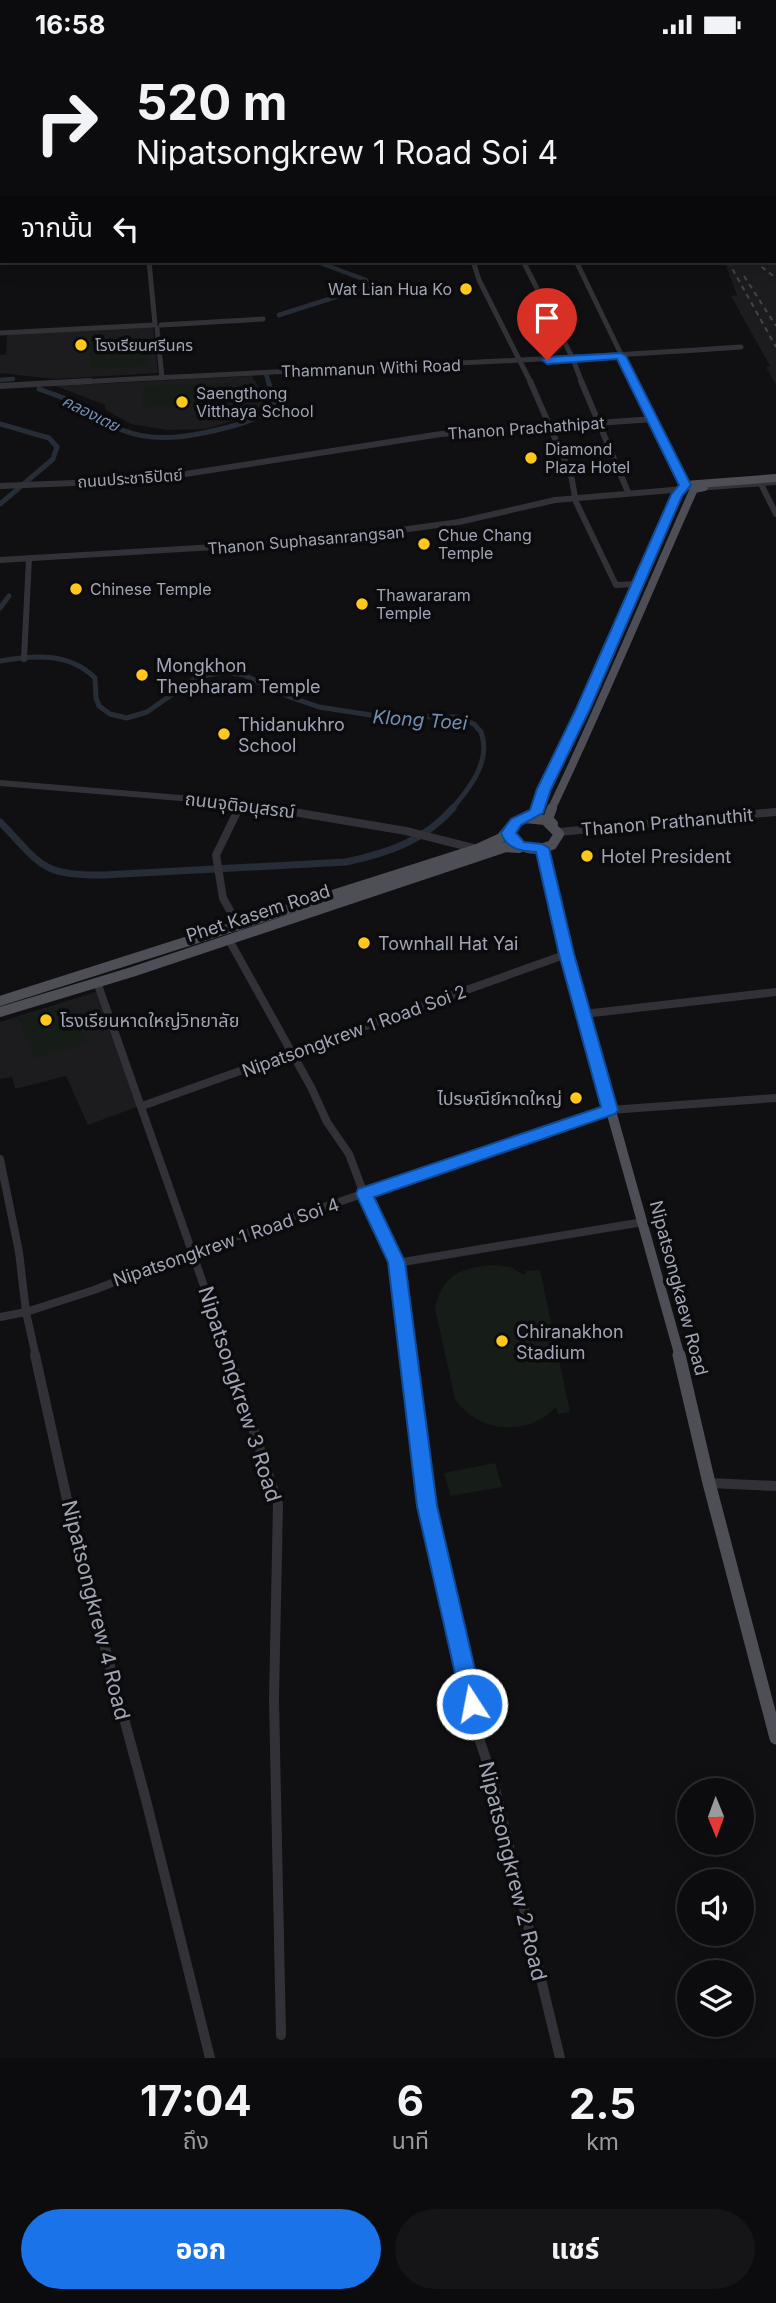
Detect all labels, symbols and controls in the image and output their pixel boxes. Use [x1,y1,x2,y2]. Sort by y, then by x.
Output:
text: 16:58 [35,9,105,40]
text: 520 m [136,73,288,132]
icon: right [21,77,112,168]
text: Nipatsongkrew 1 Road Soi 4 [136,133,558,172]
icon: left [107,210,145,248]
text: จากนั้น [21,212,93,243]
place label: Wat Lian Hua Ko [328,279,452,299]
marker: Wat Lian Hua Ko [458,281,474,297]
pin [517,288,577,360]
icon: arrive [528,299,566,337]
place label: โรงเรียนศรีนคร [95,335,193,355]
marker: โรงเรียนศรีนคร [73,337,89,353]
street label: Thammanun Withi Road [281,355,461,381]
place label: Saengthong Vitthaya School [196,383,314,421]
water label: คลองเตย [59,390,124,436]
marker: Saengthong Vitthaya School [174,394,190,410]
street label: Thanon Prachathipat [447,413,605,443]
place label: Diamond Plaza Hotel [545,439,630,477]
marker: Diamond Plaza Hotel [523,450,539,466]
street label: ถนนประชาธิปัตย์ [77,464,183,492]
street label: Thanon Suphasanrangsan [207,521,405,559]
place label: Chue Chang Temple [438,525,532,563]
marker: Chue Chang Temple [416,536,432,552]
place label: Chinese Temple [90,579,212,599]
marker: Chinese Temple [68,581,84,597]
place label: Thawararam Temple [376,585,471,623]
marker: Thawararam Temple [354,596,370,612]
place label: Mongkhon Thepharam Temple [156,655,321,697]
marker: Mongkhon Thepharam Temple [134,667,150,683]
water label: Klong Toei [372,705,468,735]
place label: Thidanukhro School [238,714,345,756]
marker: Thidanukhro School [216,726,232,742]
street label: ถนนจุติอนุสรณ์ [184,788,296,823]
street label: Thanon Prathanuthit [580,804,754,840]
place label: Hotel President [601,846,731,867]
marker: Hotel President [579,848,595,864]
street label: Phet Kasem Road [183,880,333,946]
place label: Townhall Hat Yai [378,933,518,954]
marker: Townhall Hat Yai [356,935,372,951]
street label: Nipatsongkrew 1 Road Soi 2 [239,981,469,1081]
place label: โรงเรียนหาดใหญ่วิทยาลัย [60,1010,239,1031]
marker: โรงเรียนหาดใหญ่วิทยาลัย [38,1012,54,1028]
place label: ไปรษณีย์หาดใหญ่ [436,1088,562,1109]
marker: ไปรษณีย์หาดใหญ่ [568,1090,584,1106]
street label: Nipatsongkrew 1 Road Soi 4 [110,1193,342,1291]
street label: Nipatsongkaew Road [646,1198,712,1378]
street label: Nipatsongkrew 3 Road [193,1283,287,1505]
place label: Chiranakhon Stadium [516,1321,624,1363]
marker: Chiranakhon Stadium [494,1333,510,1349]
street label: Nipatsongkrew 4 Road [57,1498,135,1722]
position arrow [435,1667,509,1741]
street label: Nipatsongkrew 2 Road [474,1759,552,1983]
north arrow [677,1778,754,1855]
map controls [677,1778,754,2037]
button: sound [677,1869,754,1946]
button: layers [677,1960,754,2037]
text: 17:04 [140,2075,252,2126]
text: 6 [397,2075,424,2126]
text: 2.5 [569,2078,636,2129]
text: ถึง [183,2127,209,2155]
text: นาที [392,2127,429,2155]
text: km [586,2128,619,2156]
button: ออก [21,2209,381,2289]
button: แชร์ [395,2209,755,2289]

